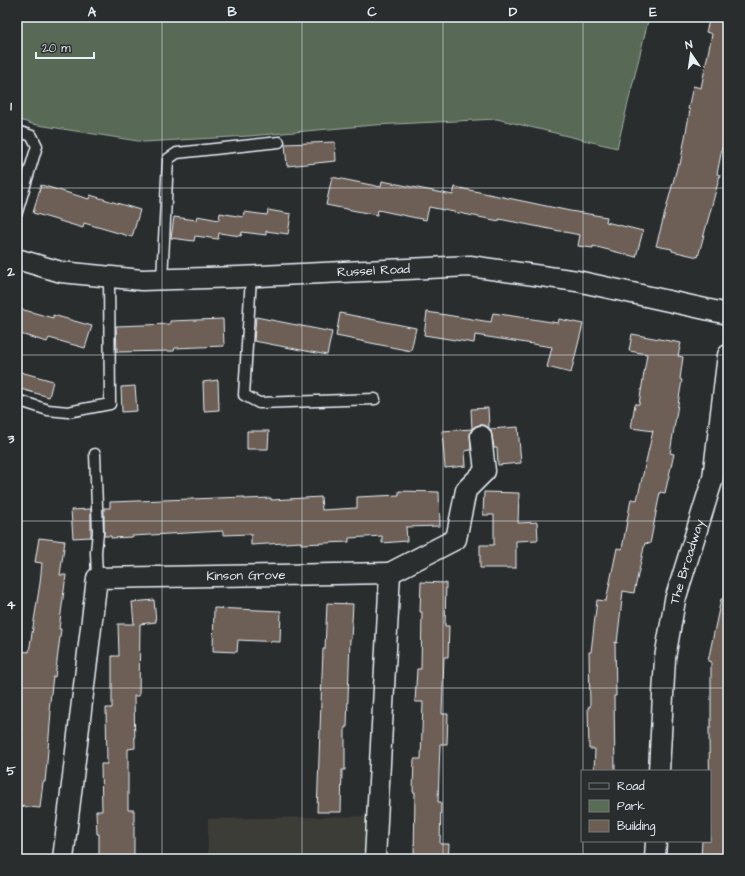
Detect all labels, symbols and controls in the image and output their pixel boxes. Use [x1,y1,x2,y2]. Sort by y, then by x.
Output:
text: A [88,3,97,21]
text: B [227,3,237,21]
text: C [367,3,377,21]
text: D [509,3,518,21]
text: E [649,3,657,21]
scale bar [36,34,94,60]
north arrow [671,34,711,74]
text: N [684,37,694,53]
text: 20 m [42,40,71,57]
text: 1 [10,97,12,115]
street label: Russel Road [337,260,411,281]
text: 2 [6,263,15,281]
text: 3 [7,430,15,448]
street label: The Broadway [665,517,710,606]
street label: Kinson Grove [206,566,286,585]
text: 4 [7,596,16,614]
text: 5 [6,762,16,780]
legend [581,770,711,842]
text: Road [617,778,645,795]
text: Park [617,798,645,815]
text: Building [617,818,655,836]

